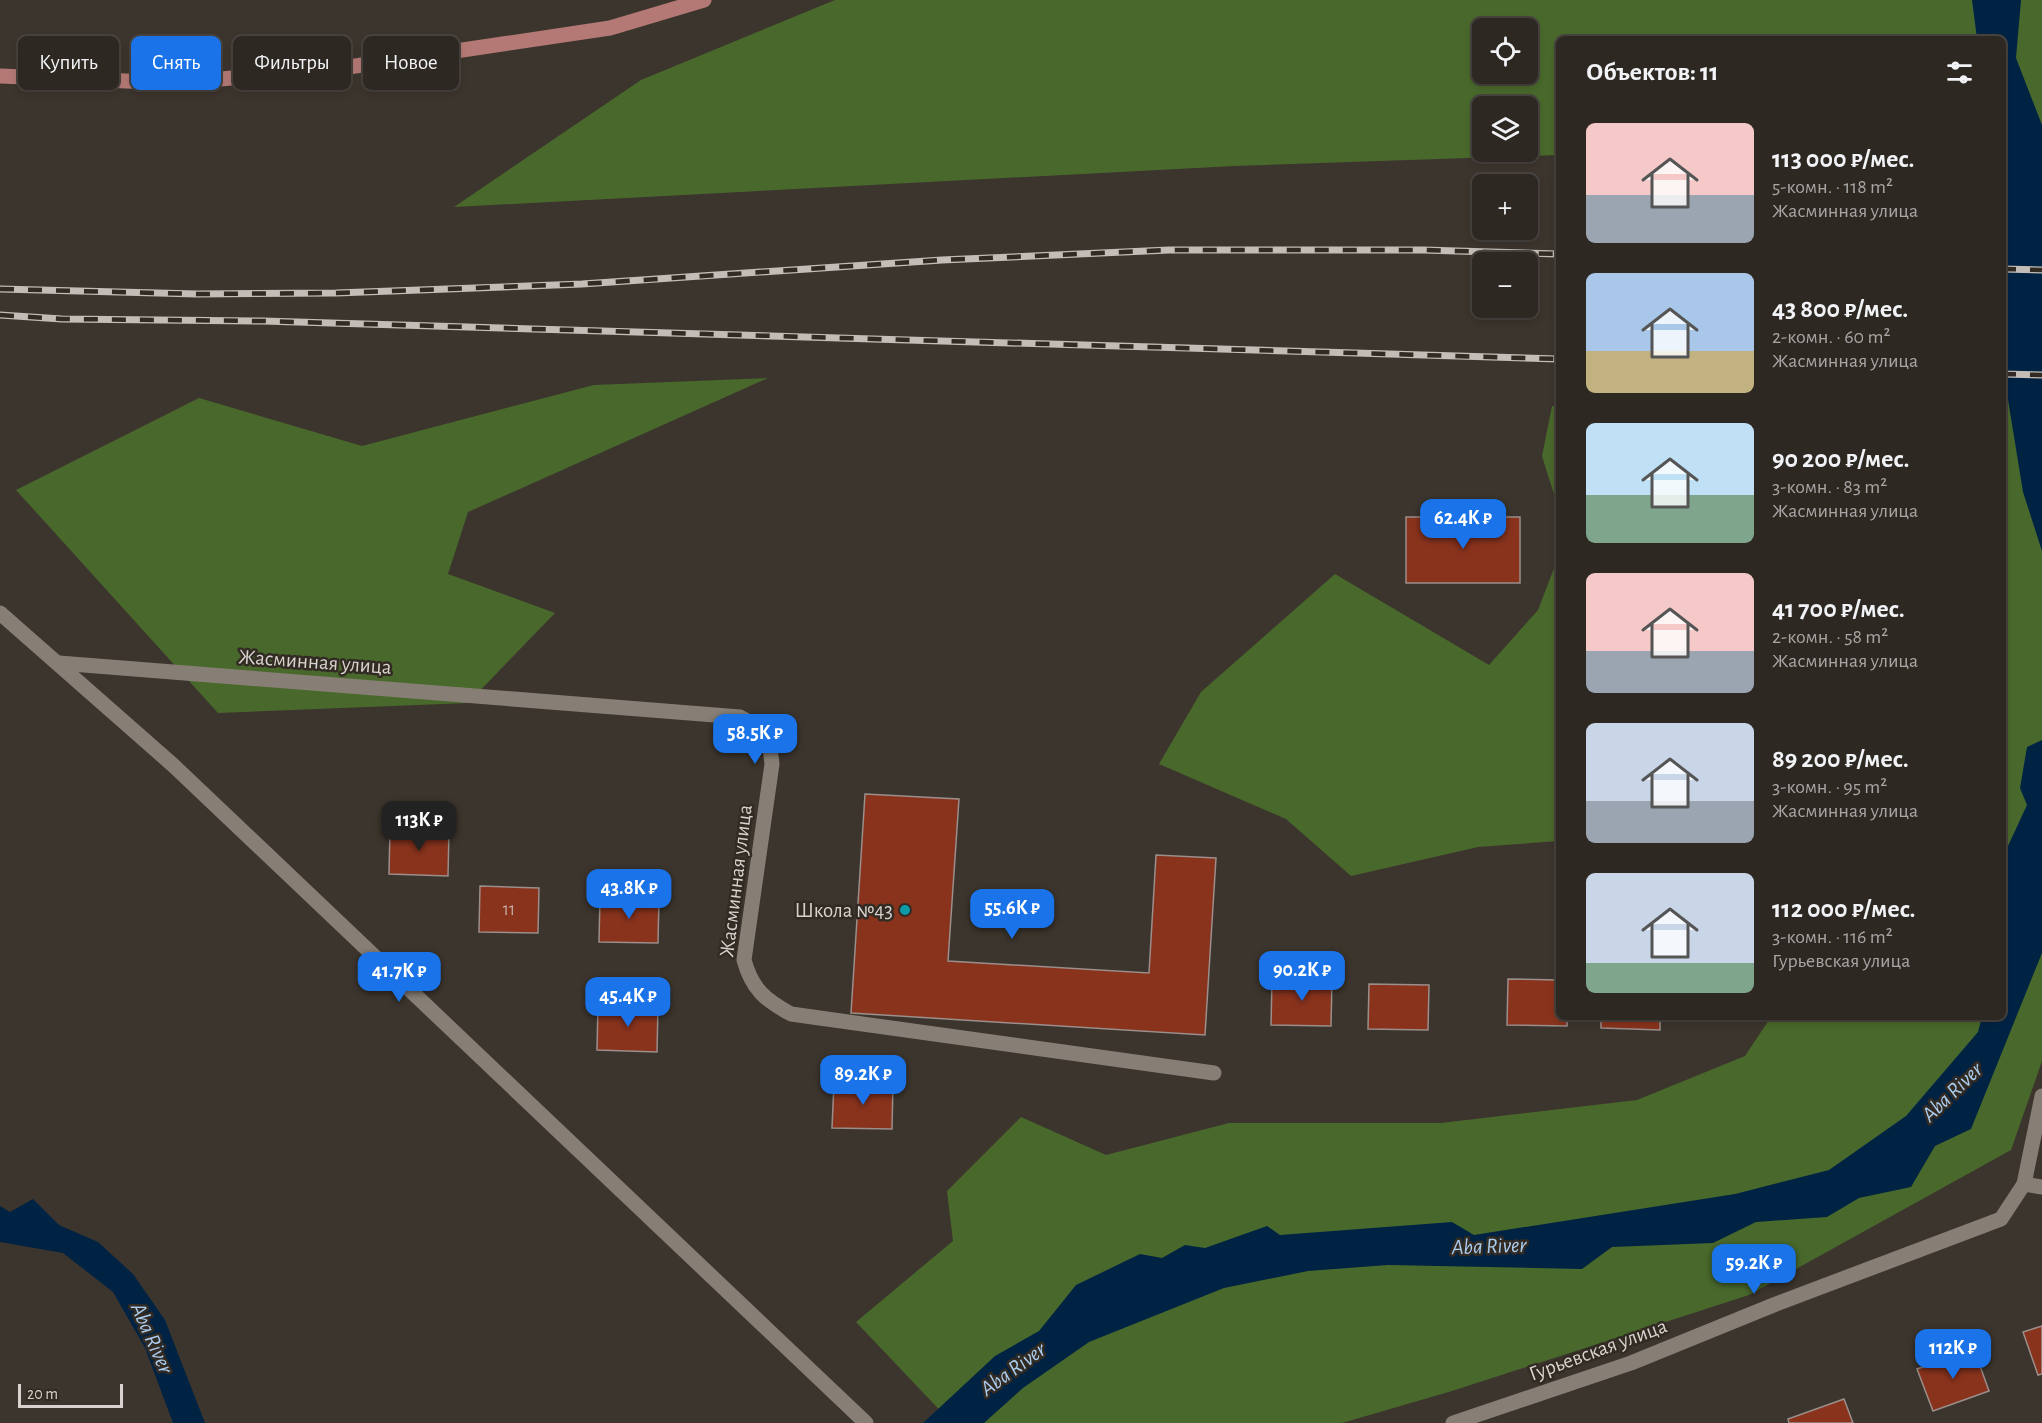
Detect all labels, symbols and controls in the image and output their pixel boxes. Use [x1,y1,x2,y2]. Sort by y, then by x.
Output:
map controls [1472,18,1538,318]
button: locate [1472,18,1538,84]
chip: Купить [18,36,119,90]
chip: Снять [131,36,221,90]
chip: Фильтры [233,36,351,90]
chip: Новое [363,36,459,90]
icon: filters [1943,56,1976,89]
text: Объектов: 11 [1586,59,1719,85]
button: layers [1472,96,1538,162]
text: 113 000 ₽/мес. [1772,146,1914,172]
icon: home [1634,147,1706,219]
button: + [1472,174,1538,240]
text: 5-комн. · 118 m² [1772,177,1893,197]
text: Жасминная улица [1772,201,1918,221]
button: − [1472,252,1538,318]
text: 43 800 ₽/мес. [1772,296,1908,322]
icon: home [1634,297,1706,369]
text: 2-комн. · 60 m² [1772,327,1890,347]
text: Жасминная улица [1772,351,1918,371]
text: 90 200 ₽/мес. [1772,446,1909,472]
icon: home [1634,447,1706,519]
text: 3-комн. · 83 m² [1772,477,1887,497]
pin: 62.4K ₽ [1408,499,1518,550]
text: Жасминная улица [1772,501,1918,521]
text: 62.4K ₽ [1434,508,1492,528]
text: 41 700 ₽/мес. [1772,596,1905,622]
icon: home [1634,597,1706,669]
text: 2-комн. · 58 m² [1772,627,1888,647]
street label: Жасминная улица [238,646,393,678]
text: Жасминная улица [1772,651,1918,671]
pin: 58.5K ₽ [700,714,810,765]
text: 58.5K ₽ [727,723,783,743]
text: 89 200 ₽/мес. [1772,746,1909,772]
icon: home [1634,747,1706,819]
text: 3-комн. · 95 m² [1772,777,1887,797]
pin: 113K ₽ [370,801,468,852]
text: Жасминная улица [1772,801,1918,821]
street label: Жасминная улица [716,803,756,958]
text: 113K ₽ [395,810,443,830]
pin: 43.8K ₽ [574,869,684,920]
text: 43.8K ₽ [600,878,658,898]
pin: 55.6K ₽ [957,889,1067,940]
text: 112 000 ₽/мес. [1772,896,1916,922]
icon: home [1634,897,1706,969]
text: 55.6K ₽ [984,898,1040,918]
place label: Школа №43 [794,900,893,921]
house number: 11 [503,901,515,919]
marker: Школа №43 [898,903,912,917]
text: 3-комн. · 116 m² [1772,927,1893,947]
pin: 90.2K ₽ [1247,951,1357,1002]
text: Гурьевская улица [1772,951,1910,971]
pin: 41.7K ₽ [344,952,454,1003]
text: 90.2K ₽ [1273,960,1331,980]
text: 41.7K ₽ [372,961,426,981]
pin: 45.4K ₽ [573,977,683,1028]
text: 45.4K ₽ [599,986,657,1006]
pin: 89.2K ₽ [808,1055,918,1106]
water label: Aba River [1917,1058,1987,1127]
text: 89.2K ₽ [834,1064,892,1084]
water label: Aba River [1450,1234,1528,1258]
pin: 59.2K ₽ [1699,1244,1809,1295]
text: 59.2K ₽ [1726,1253,1782,1273]
water label: Aba River [126,1298,178,1377]
street label: Гурьевская улица [1526,1315,1670,1385]
pin: 112K ₽ [1904,1329,2002,1380]
water label: Aba River [975,1338,1050,1400]
text: 112K ₽ [1929,1338,1977,1358]
scale bar [18,1381,123,1408]
text: 20 m [27,1386,58,1402]

